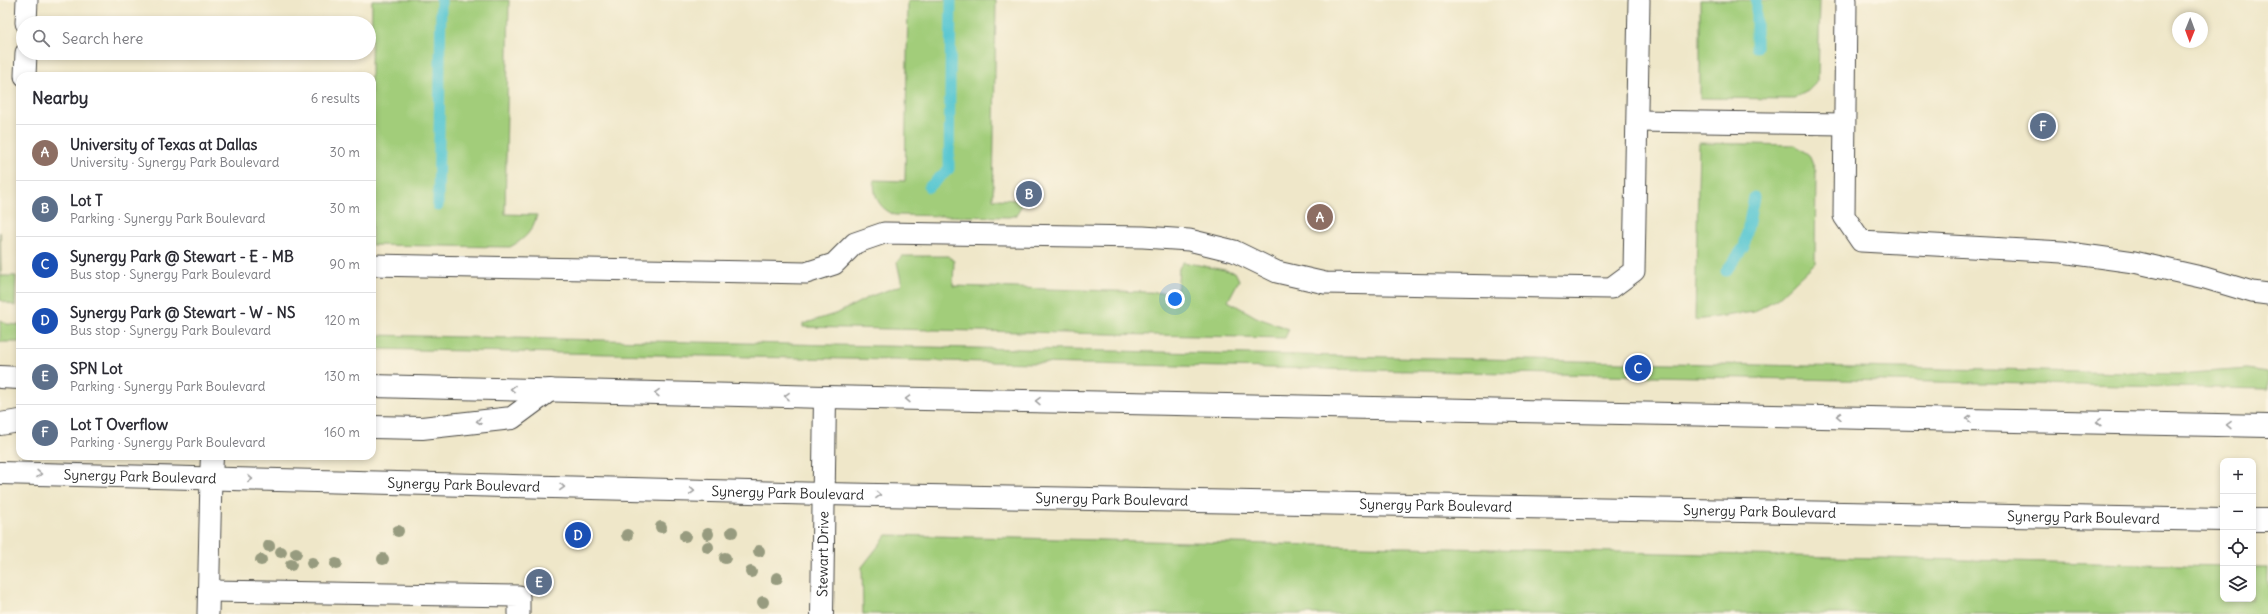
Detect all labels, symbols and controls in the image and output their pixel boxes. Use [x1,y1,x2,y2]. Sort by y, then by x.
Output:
north arrow [2172,12,2208,48]
search box [16,16,376,60]
icon: search [30,27,52,49]
text: Search here [62,29,143,48]
text: Nearby [32,87,88,109]
text: 6 results [311,90,360,107]
pin: F [2030,111,2056,141]
text: University of Texas at Dallas [70,135,257,154]
text: A [41,144,49,161]
text: 30 m [330,144,360,161]
text: University · Synergy Park Boulevard [70,154,279,171]
pin: B [1016,179,1042,209]
text: Lot T [70,191,103,210]
text: B [41,200,49,217]
text: 30 m [330,200,360,217]
pin: A [1307,202,1333,232]
text: Parking · Synergy Park Boulevard [70,210,265,227]
text: Synergy Park @ Stewart - E - MB [70,247,294,266]
text: C [41,256,49,273]
text: 90 m [329,256,360,273]
text: Bus stop · Synergy Park Boulevard [70,266,271,283]
your location [1165,289,1185,309]
text: Synergy Park @ Stewart - W - NS [70,303,295,322]
text: D [40,312,50,329]
text: 120 m [325,312,360,329]
text: Bus stop · Synergy Park Boulevard [70,322,271,339]
pin: C [1625,353,1651,383]
text: SPN Lot [70,359,123,378]
text: E [41,368,49,385]
text: 130 m [324,368,360,385]
text: Parking · Synergy Park Boulevard [70,378,265,395]
one-way arrow [510,385,516,393]
one-way arrow [654,388,660,397]
one-way arrow [784,392,790,401]
one-way arrow [905,395,911,403]
one-way arrow [1035,397,1041,405]
one-way arrow [1836,412,1842,420]
text: Lot T Overflow [70,415,168,434]
one-way arrow [1966,415,1972,423]
one-way arrow [476,417,482,426]
one-way arrow [2096,418,2102,426]
one-way arrow [2226,421,2232,429]
text: F [41,424,49,441]
text: 160 m [324,424,360,441]
text: Parking · Synergy Park Boulevard [70,434,265,451]
map controls [2220,458,2256,602]
button: + [2220,458,2256,494]
street label: Synergy Park Boulevard [63,466,217,488]
one-way arrow [36,470,42,478]
street label: Synergy Park Boulevard [387,474,540,496]
one-way arrow [247,475,253,483]
street label: Synergy Park Boulevard [711,482,864,504]
one-way arrow [559,483,565,491]
one-way arrow [689,486,695,495]
street label: Synergy Park Boulevard [1035,489,1188,510]
one-way arrow [875,491,881,499]
button: − [2220,494,2256,530]
street label: Synergy Park Boulevard [1359,495,1512,516]
street label: Synergy Park Boulevard [1683,501,1836,522]
street label: Synergy Park Boulevard [2007,507,2160,528]
street label: Stewart Drive [813,511,832,597]
pin: D [565,520,591,550]
button: locate [2220,530,2256,566]
button: layers [2220,566,2256,602]
pin: E [526,567,552,597]

